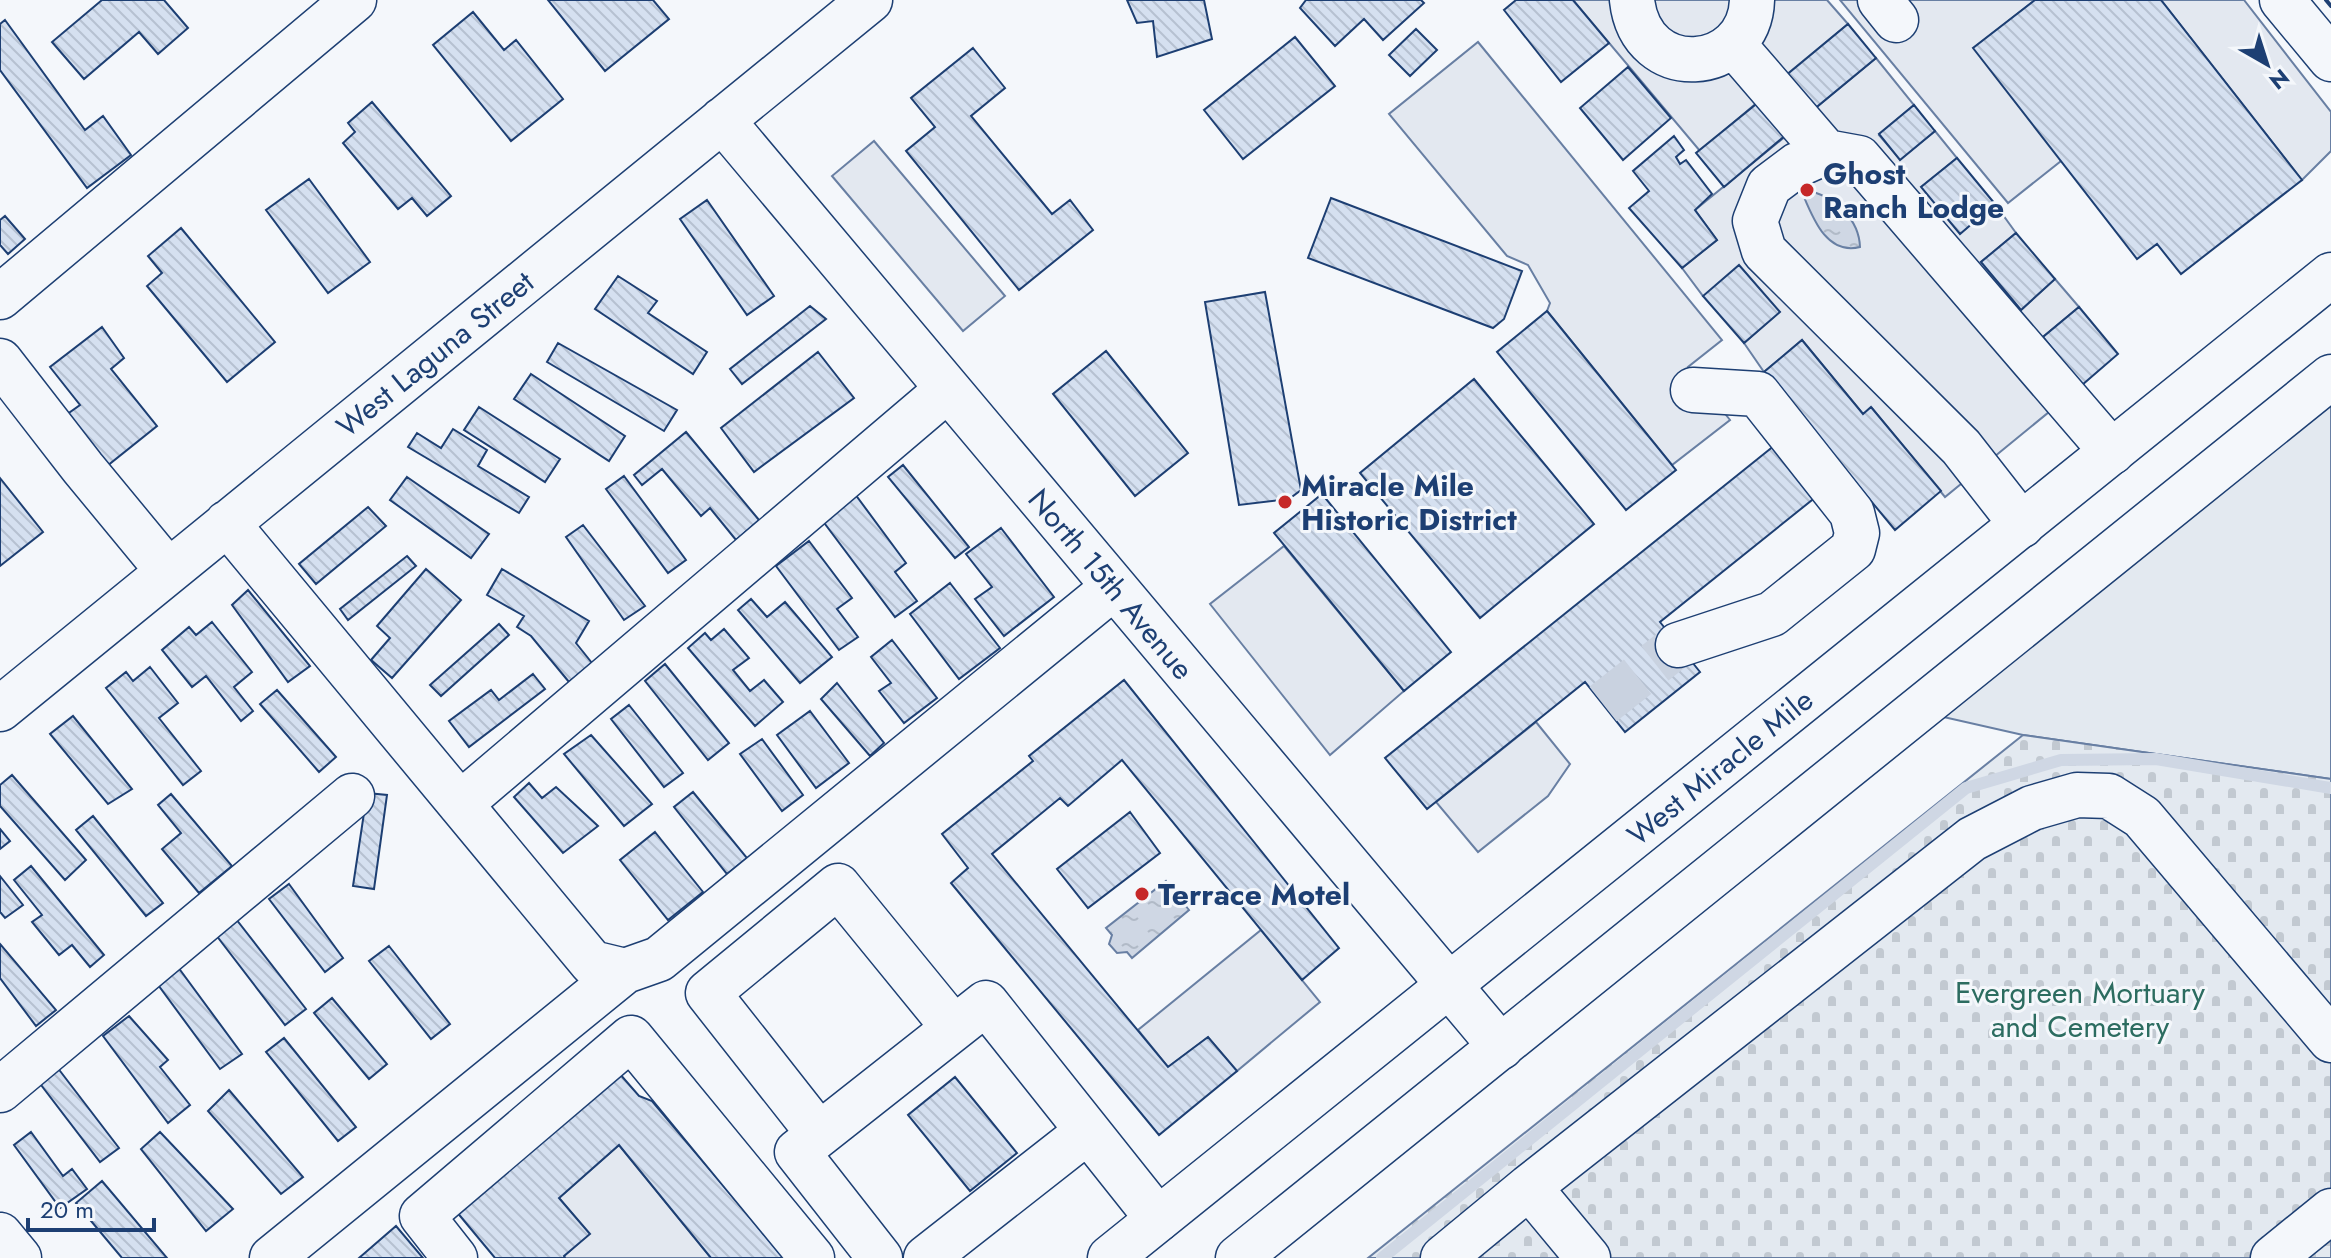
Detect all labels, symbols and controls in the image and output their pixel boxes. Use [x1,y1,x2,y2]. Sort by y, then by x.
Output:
north arrow [2227,24,2307,104]
text: N [2263,62,2296,97]
place label: Ghost Ranch Lodge [1823,152,2004,229]
marker: Ghost Ranch Lodge [1798,181,1816,199]
street label: West Laguna Street [327,260,543,447]
place label: Miracle Mile Historic District [1301,464,1517,541]
street label: North 15th Avenue [1018,479,1204,689]
marker: Miracle Mile Historic District [1276,493,1294,511]
street label: West Miracle Mile [1618,679,1822,855]
place label: Terrace Motel [1158,873,1350,916]
marker: Terrace Motel [1133,885,1151,903]
park label: Evergreen Mortuary and Cemetery [1955,971,2206,1048]
scale bar [28,1182,154,1232]
text: 20 m [40,1192,94,1227]

